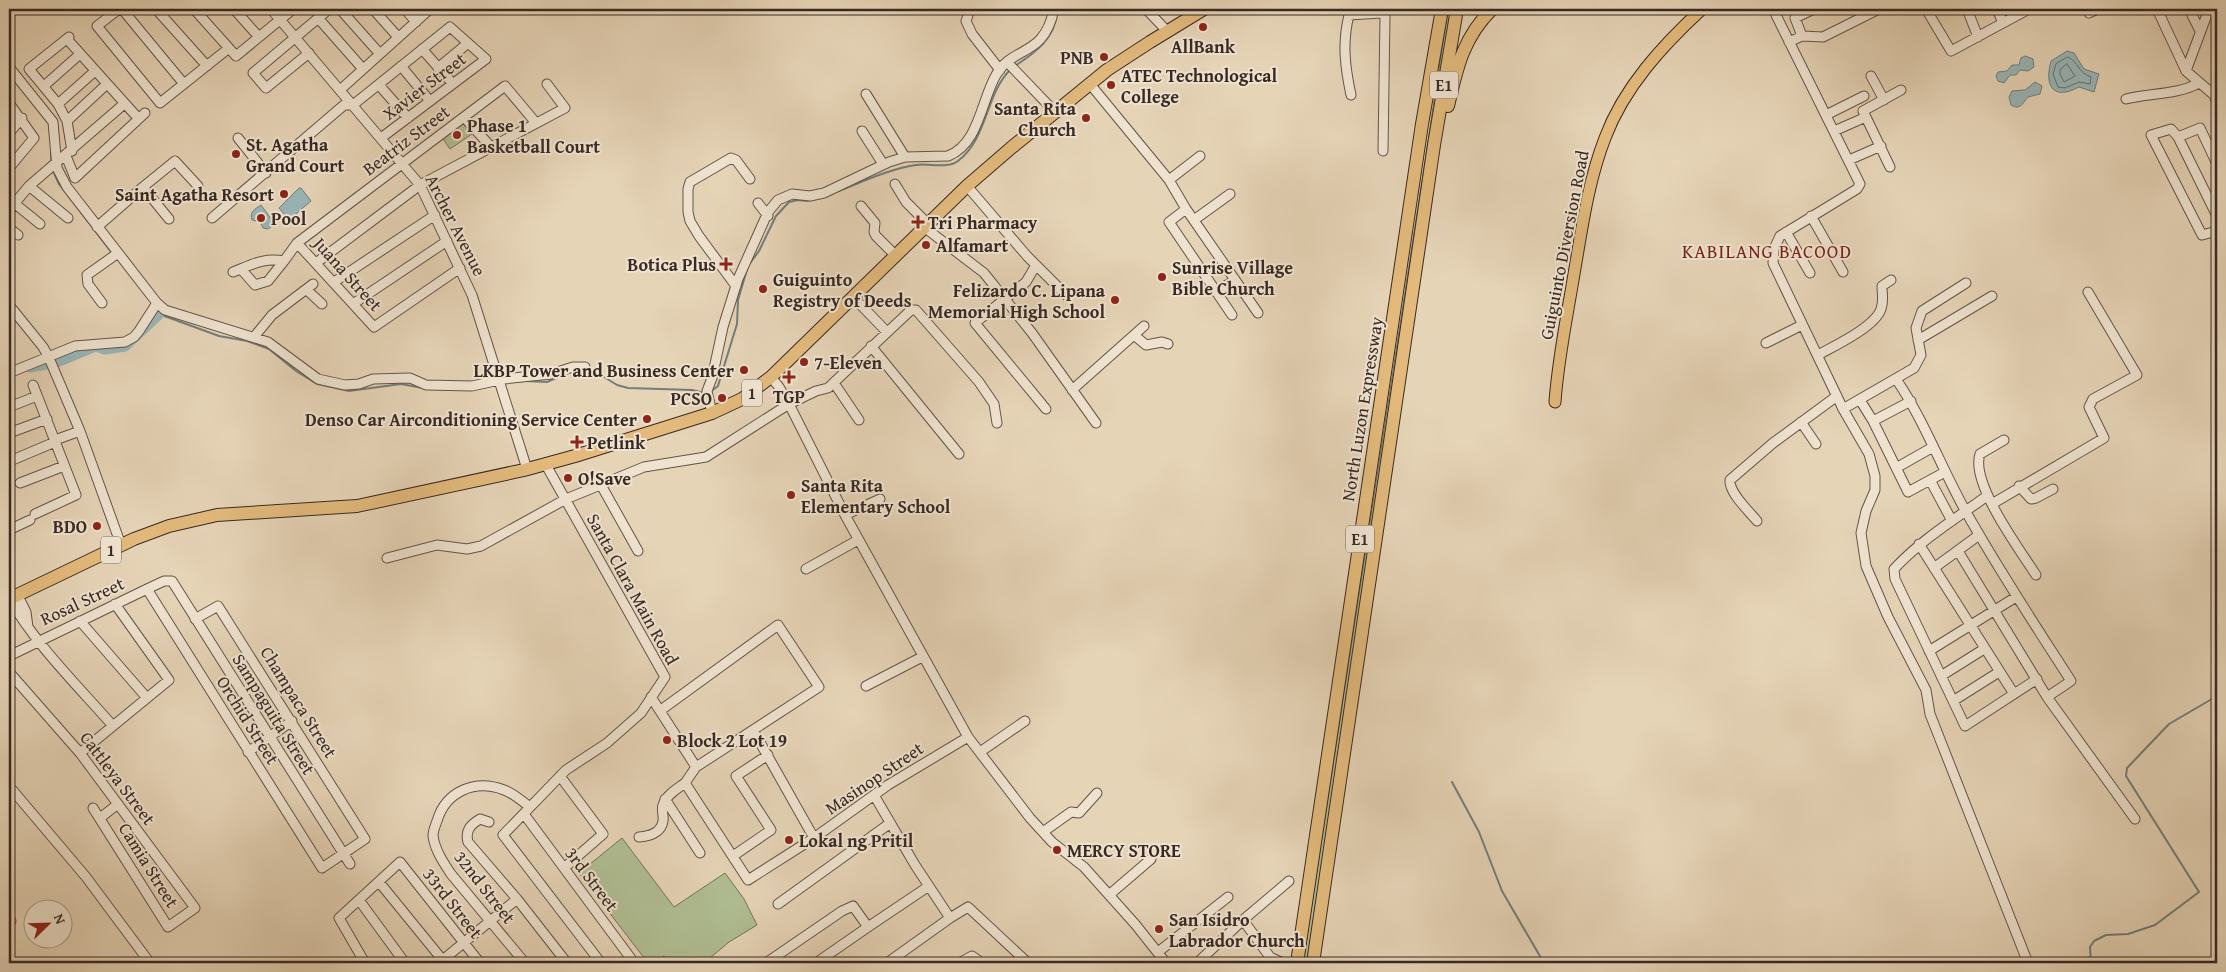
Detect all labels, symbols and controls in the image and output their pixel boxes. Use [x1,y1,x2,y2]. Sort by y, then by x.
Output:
marker: AllBank [1197,21,1209,33]
place label: AllBank [1171,33,1236,60]
place label: PNB [1060,44,1094,71]
street label: Xavier Street [376,45,472,127]
marker: PNB [1098,51,1110,63]
place label: ATEC Technological College [1121,62,1277,110]
road number: E1 [1430,72,1458,98]
marker: ATEC Technological College [1105,79,1117,91]
place label: Santa Rita Church [994,95,1077,143]
street label: Beatriz Street [357,98,456,182]
place label: Phase 1 Basketball Court [467,112,600,160]
marker: Santa Rita Church [1080,112,1092,124]
marker: Phase 1 Basketball Court [451,129,463,141]
place label: St. Agatha Grand Court [246,131,345,179]
marker: St. Agatha Grand Court [230,148,242,160]
street label: Guiguinto Diversion Road [1532,148,1596,342]
street label: Archer Avenue [419,169,493,281]
place label: Saint Agatha Resort [115,181,274,208]
marker: Saint Agatha Resort [278,188,290,200]
place label: Pool [271,205,307,232]
place label: Tri Pharmacy [928,209,1038,236]
marker: Pool [255,212,267,224]
marker: Tri Pharmacy [912,216,924,228]
street label: Juana Street [306,229,389,318]
place label: Alfamart [936,232,1009,259]
district label: KABILANG BACOOD [1682,237,1852,265]
marker: Alfamart [920,239,932,251]
place label: Botica Plus [627,251,716,278]
place label: Sunrise Village Bible Church [1172,254,1293,302]
marker: Botica Plus [720,258,732,270]
place label: Guiguinto Registry of Deeds [773,266,912,314]
marker: Sunrise Village Bible Church [1156,271,1168,283]
place label: Felizardo C. Lipana Memorial High School [928,277,1106,325]
marker: Guiguinto Registry of Deeds [757,283,769,295]
marker: Felizardo C. Lipana Memorial High School [1109,294,1121,306]
street label: North Luzon Expressway [1334,315,1390,503]
place label: 7-Eleven [814,349,883,376]
marker: 7-Eleven [798,356,810,368]
place label: LKBP Tower and Business Center [473,357,735,384]
marker: LKBP Tower and Business Center [738,364,750,376]
marker: TGP [783,371,795,383]
road number: 1 [742,379,762,406]
place label: TGP [773,383,805,410]
place label: PCSO [671,385,712,412]
marker: PCSO [716,392,728,404]
place label: Denso Car Airconditioning Service Center [305,406,638,433]
marker: Denso Car Airconditioning Service Center [641,413,653,425]
place label: Petlink [587,429,646,456]
marker: Petlink [571,436,583,448]
place label: O!Save [578,465,631,492]
marker: O!Save [562,472,574,484]
place label: Santa Rita Elementary School [801,472,951,520]
marker: Santa Rita Elementary School [785,489,797,501]
street label: Santa Clara Main Road [580,508,686,670]
place label: BDO [53,513,87,540]
marker: BDO [91,520,103,532]
road number: E1 [1346,526,1374,552]
road number: 1 [101,536,121,564]
street label: Rosal Street [36,570,129,632]
street label: Champaca Street [254,641,345,764]
street label: Sampaguita Street [226,648,322,780]
street label: Orchid Street [210,670,286,770]
street label: Cattleya Street [74,725,163,831]
place label: Block 2 Lot 19 [677,727,787,754]
marker: Block 2 Lot 19 [661,734,673,746]
street label: Masinop Street [819,735,929,821]
street label: Camia Street [112,817,186,913]
place label: Lokal ng Pritil [799,827,914,854]
marker: Lokal ng Pritil [783,834,795,846]
place label: MERCY STORE [1067,837,1181,864]
street label: 3rd Street [559,841,626,918]
marker: MERCY STORE [1051,844,1063,856]
street label: 32nd Street [448,845,523,930]
street label: 33rd Street [417,862,490,945]
north arrow [22,900,72,950]
place label: San Isidro Labrador Church [1169,906,1305,954]
text: N [49,911,71,928]
marker: San Isidro Labrador Church [1153,923,1165,935]

